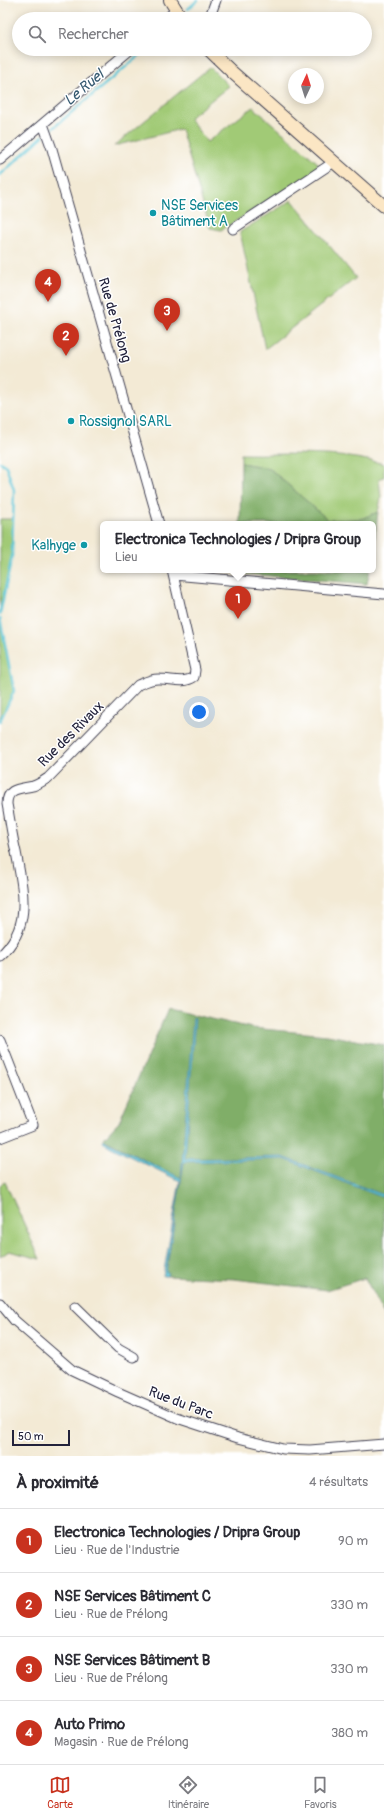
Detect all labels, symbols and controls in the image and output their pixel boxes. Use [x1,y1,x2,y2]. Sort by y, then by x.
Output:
search box [12,12,372,56]
icon: search [26,23,48,45]
text: Rechercher [58,25,129,44]
water label: Le Ruel [60,65,109,110]
north arrow [288,68,324,104]
place label: NSE Services Bâtiment A [161,197,239,230]
marker: NSE Services Bâtiment A [148,208,158,218]
pin: 4 [35,269,61,302]
street label: Rue de Prélong [95,276,135,364]
pin: 3 [154,298,180,331]
pin: 2 [53,323,79,356]
place label: Rossignol SARL [79,413,172,430]
marker: Rossignol SARL [66,416,76,426]
popup [100,521,376,573]
text: Electronica Technologies / Dripra Group [115,530,361,549]
place label: Kalhyge [31,537,76,554]
marker: Kalhyge [79,540,89,550]
text: Lieu [115,549,137,565]
pin: 1 [225,586,251,619]
street label: Rue des Rivaux [35,698,107,770]
your location [189,702,209,722]
street label: Rue du Parc [146,1383,216,1423]
scale bar [12,1428,70,1447]
text: 50 m [18,1430,44,1443]
text: À proximité [16,1472,99,1493]
text: 4 résultats [309,1474,368,1490]
text: Electronica Technologies / Dripra Group [54,1523,300,1542]
text: 1 [26,1533,32,1549]
text: 90 m [338,1533,368,1549]
text: Lieu · Rue de l'Industrie [54,1542,179,1558]
text: NSE Services Bâtiment C [54,1587,211,1606]
text: 2 [25,1597,33,1613]
text: 330 m [330,1597,368,1613]
text: Lieu · Rue de Prélong [54,1606,168,1622]
text: NSE Services Bâtiment B [54,1651,210,1670]
text: 3 [25,1661,33,1677]
text: 330 m [330,1661,368,1677]
text: Lieu · Rue de Prélong [54,1670,168,1686]
text: Auto Primo [54,1715,125,1734]
text: 4 [25,1725,33,1741]
text: 380 m [331,1725,368,1741]
text: Magasin · Rue de Prélong [54,1734,189,1750]
tab: Carte [47,1774,73,1811]
tab: Itinéraire [168,1774,209,1811]
tab: Favoris [304,1774,337,1811]

